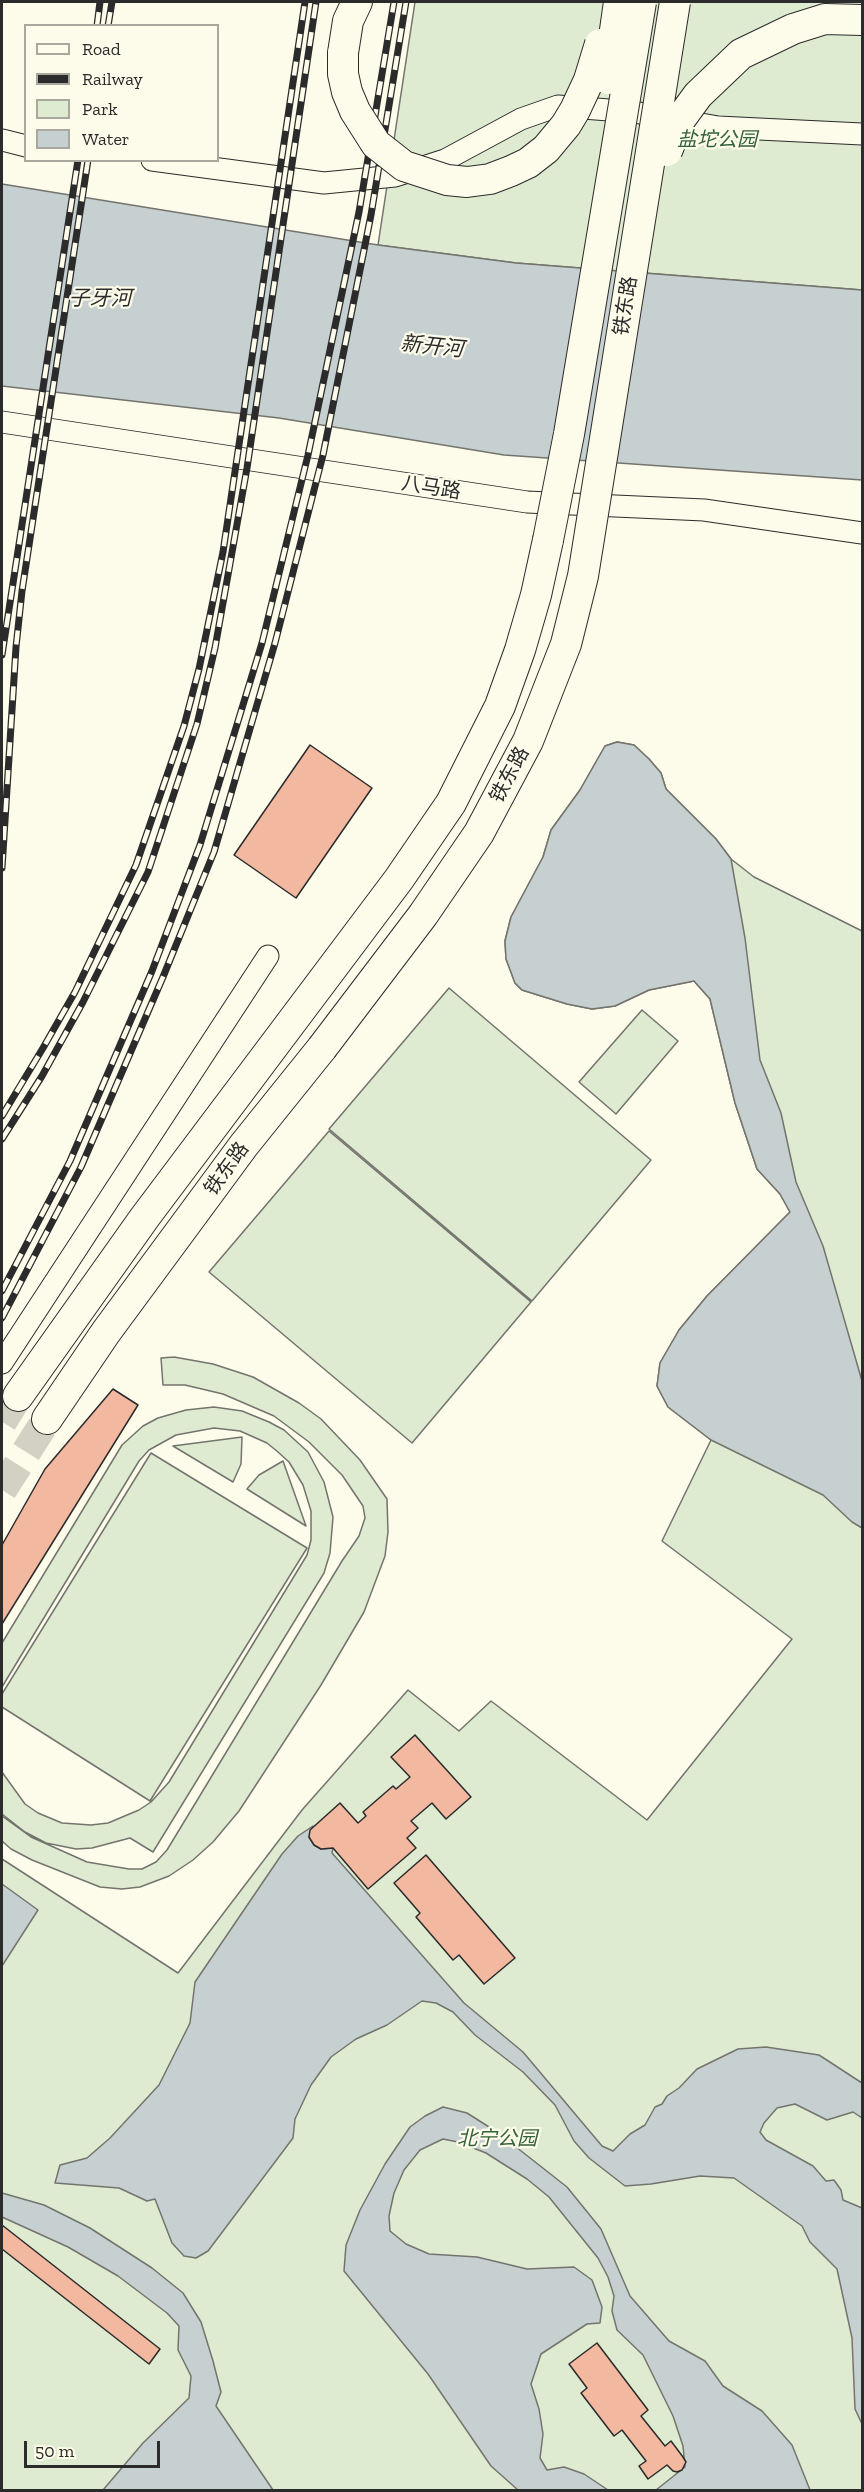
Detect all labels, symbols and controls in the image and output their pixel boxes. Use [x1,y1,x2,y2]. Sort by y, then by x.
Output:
legend [24,24,219,162]
text: Road [82,38,121,60]
text: Railway [82,68,143,90]
text: Park [82,98,118,120]
text: Water [82,128,129,150]
park label: 盐坨公园 [677,128,757,152]
street label: 铁东路 [609,274,643,338]
water label: 子牙河 [69,286,131,312]
water label: 新开河 [399,331,465,363]
street label: 八马路 [399,471,463,505]
street label: 铁东路 [485,743,535,807]
street label: 铁东路 [200,1138,254,1200]
park label: 北宁公园 [457,2127,537,2151]
scale bar [27,2429,164,2467]
text: 50 m [35,2440,74,2462]

